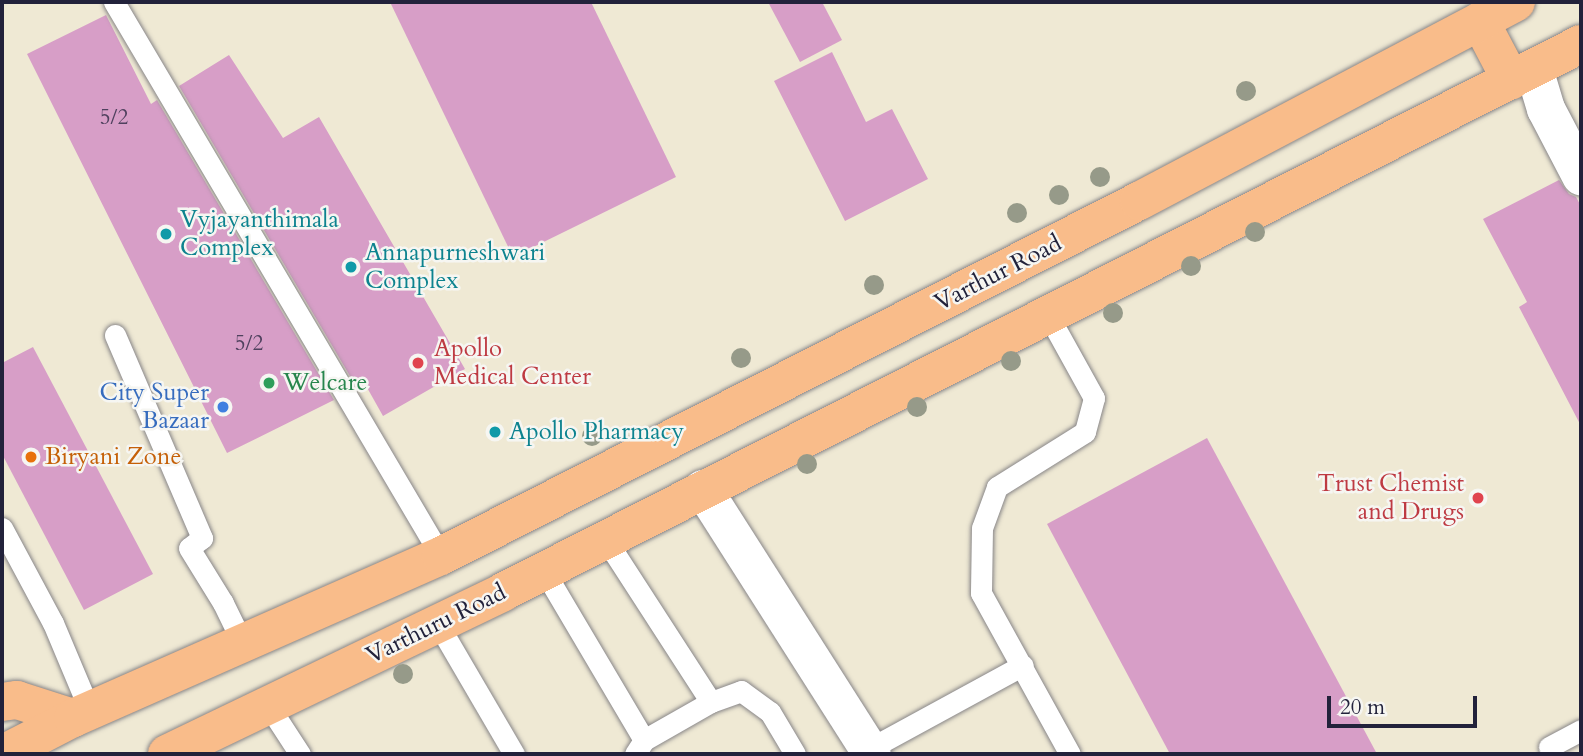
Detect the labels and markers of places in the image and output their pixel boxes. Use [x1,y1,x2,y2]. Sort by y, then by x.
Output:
place label: Vyjayanthimala Complex [180,206,339,262]
marker: Vyjayanthimala Complex [158,226,174,242]
place label: Annapurneshwari Complex [365,239,545,295]
marker: Annapurneshwari Complex [343,259,359,275]
place label: Apollo Medical Center [434,335,591,391]
marker: Apollo Medical Center [408,353,428,373]
place label: Welcare [283,369,367,397]
marker: Welcare [261,375,277,391]
place label: City Super Bazaar [100,379,209,435]
marker: City Super Bazaar [215,399,231,415]
place label: Apollo Pharmacy [509,418,684,446]
marker: Apollo Pharmacy [487,424,503,440]
place label: Biryani Zone [45,443,181,471]
marker: Biryani Zone [23,449,39,465]
place label: Trust Chemist and Drugs [1317,470,1464,526]
marker: Trust Chemist and Drugs [1470,490,1486,506]

